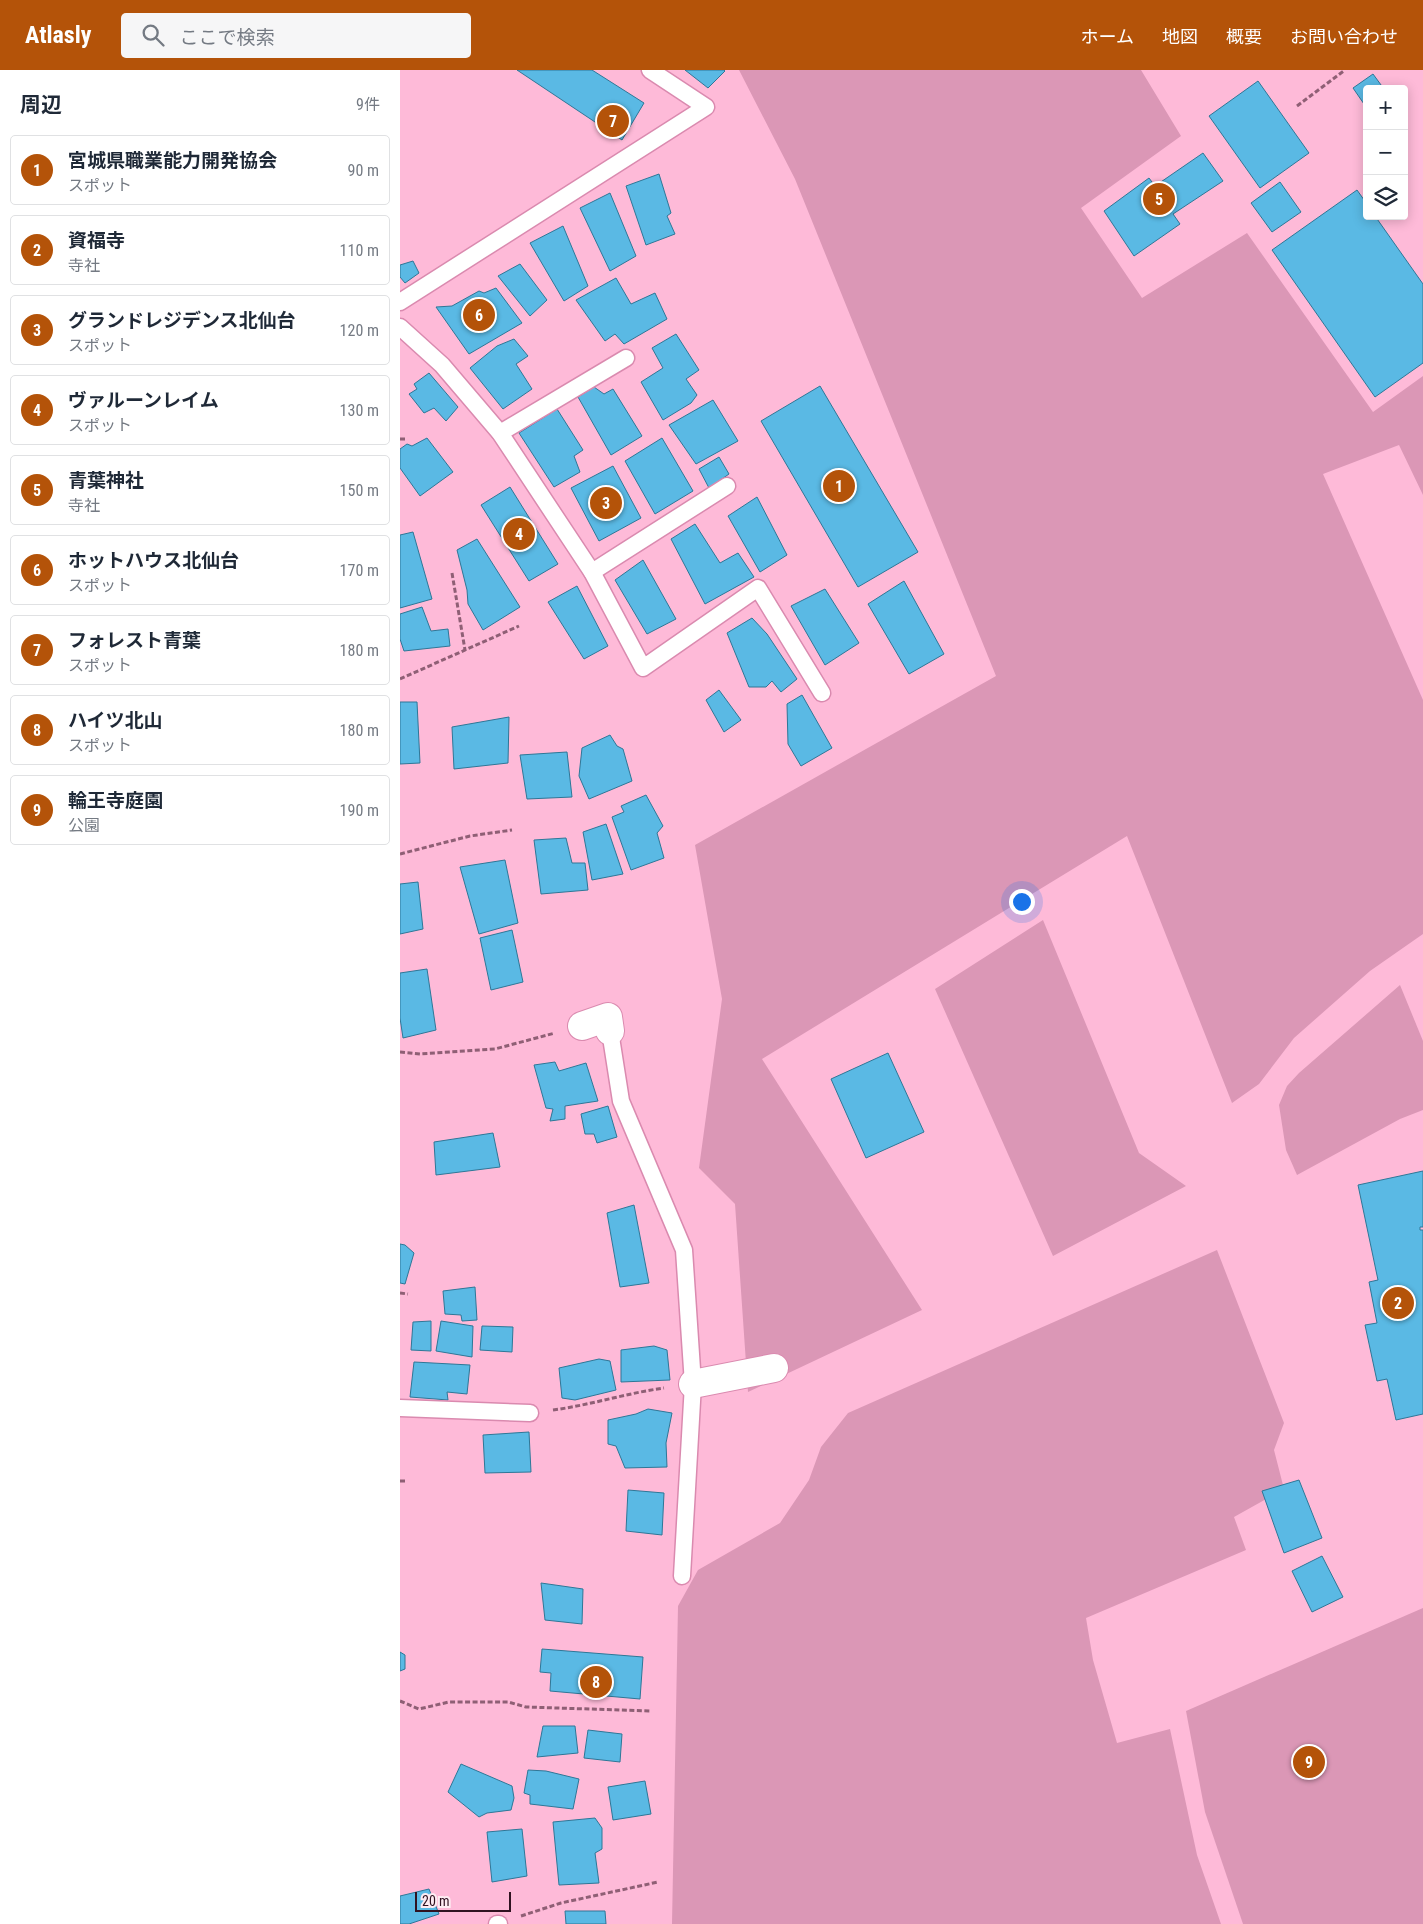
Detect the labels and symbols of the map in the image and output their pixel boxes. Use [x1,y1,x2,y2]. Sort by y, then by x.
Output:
pin: 7 [597,102,629,140]
pin: 5 [1143,180,1175,218]
pin: 6 [463,296,495,334]
pin: 1 [823,467,855,505]
pin: 3 [590,484,622,522]
pin: 4 [503,515,535,553]
your location [1009,889,1035,915]
pin: 2 [1382,1284,1414,1322]
pin: 8 [580,1663,612,1701]
pin: 9 [1293,1743,1325,1781]
scale bar [415,1889,511,1912]

